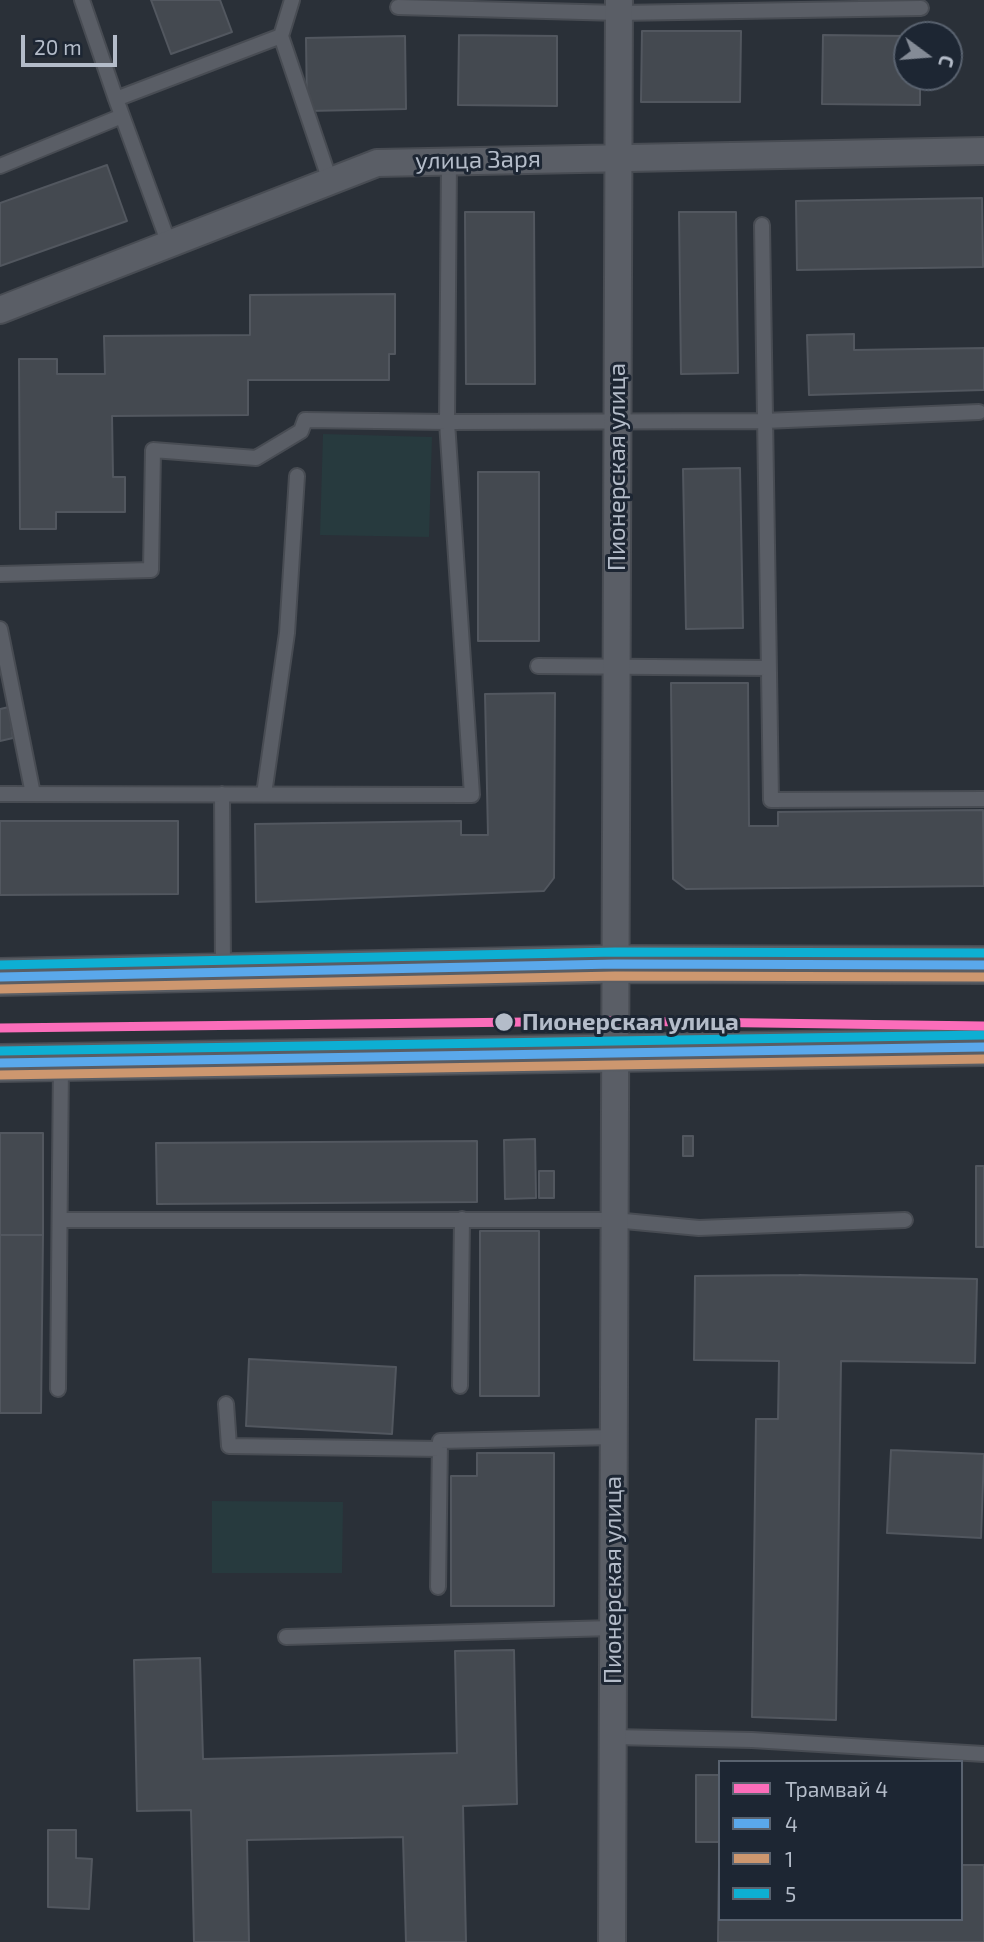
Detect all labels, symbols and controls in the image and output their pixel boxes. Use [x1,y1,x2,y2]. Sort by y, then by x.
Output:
scale bar [24,21,121,65]
north arrow [893,21,963,91]
text: 20 m [34,34,82,59]
text: С [934,53,959,70]
street label: улица Заря [415,145,541,175]
street label: Пионерская улица [603,363,631,571]
place label: Пионерская улица [522,1008,739,1036]
marker: Пионерская улица [493,1011,515,1033]
street label: Пионерская улица [599,1476,627,1684]
legend [718,1760,963,1921]
text: Трамвай 4 [785,1776,888,1801]
text: 4 [785,1811,798,1836]
text: 1 [785,1846,793,1871]
text: 5 [785,1881,796,1906]

